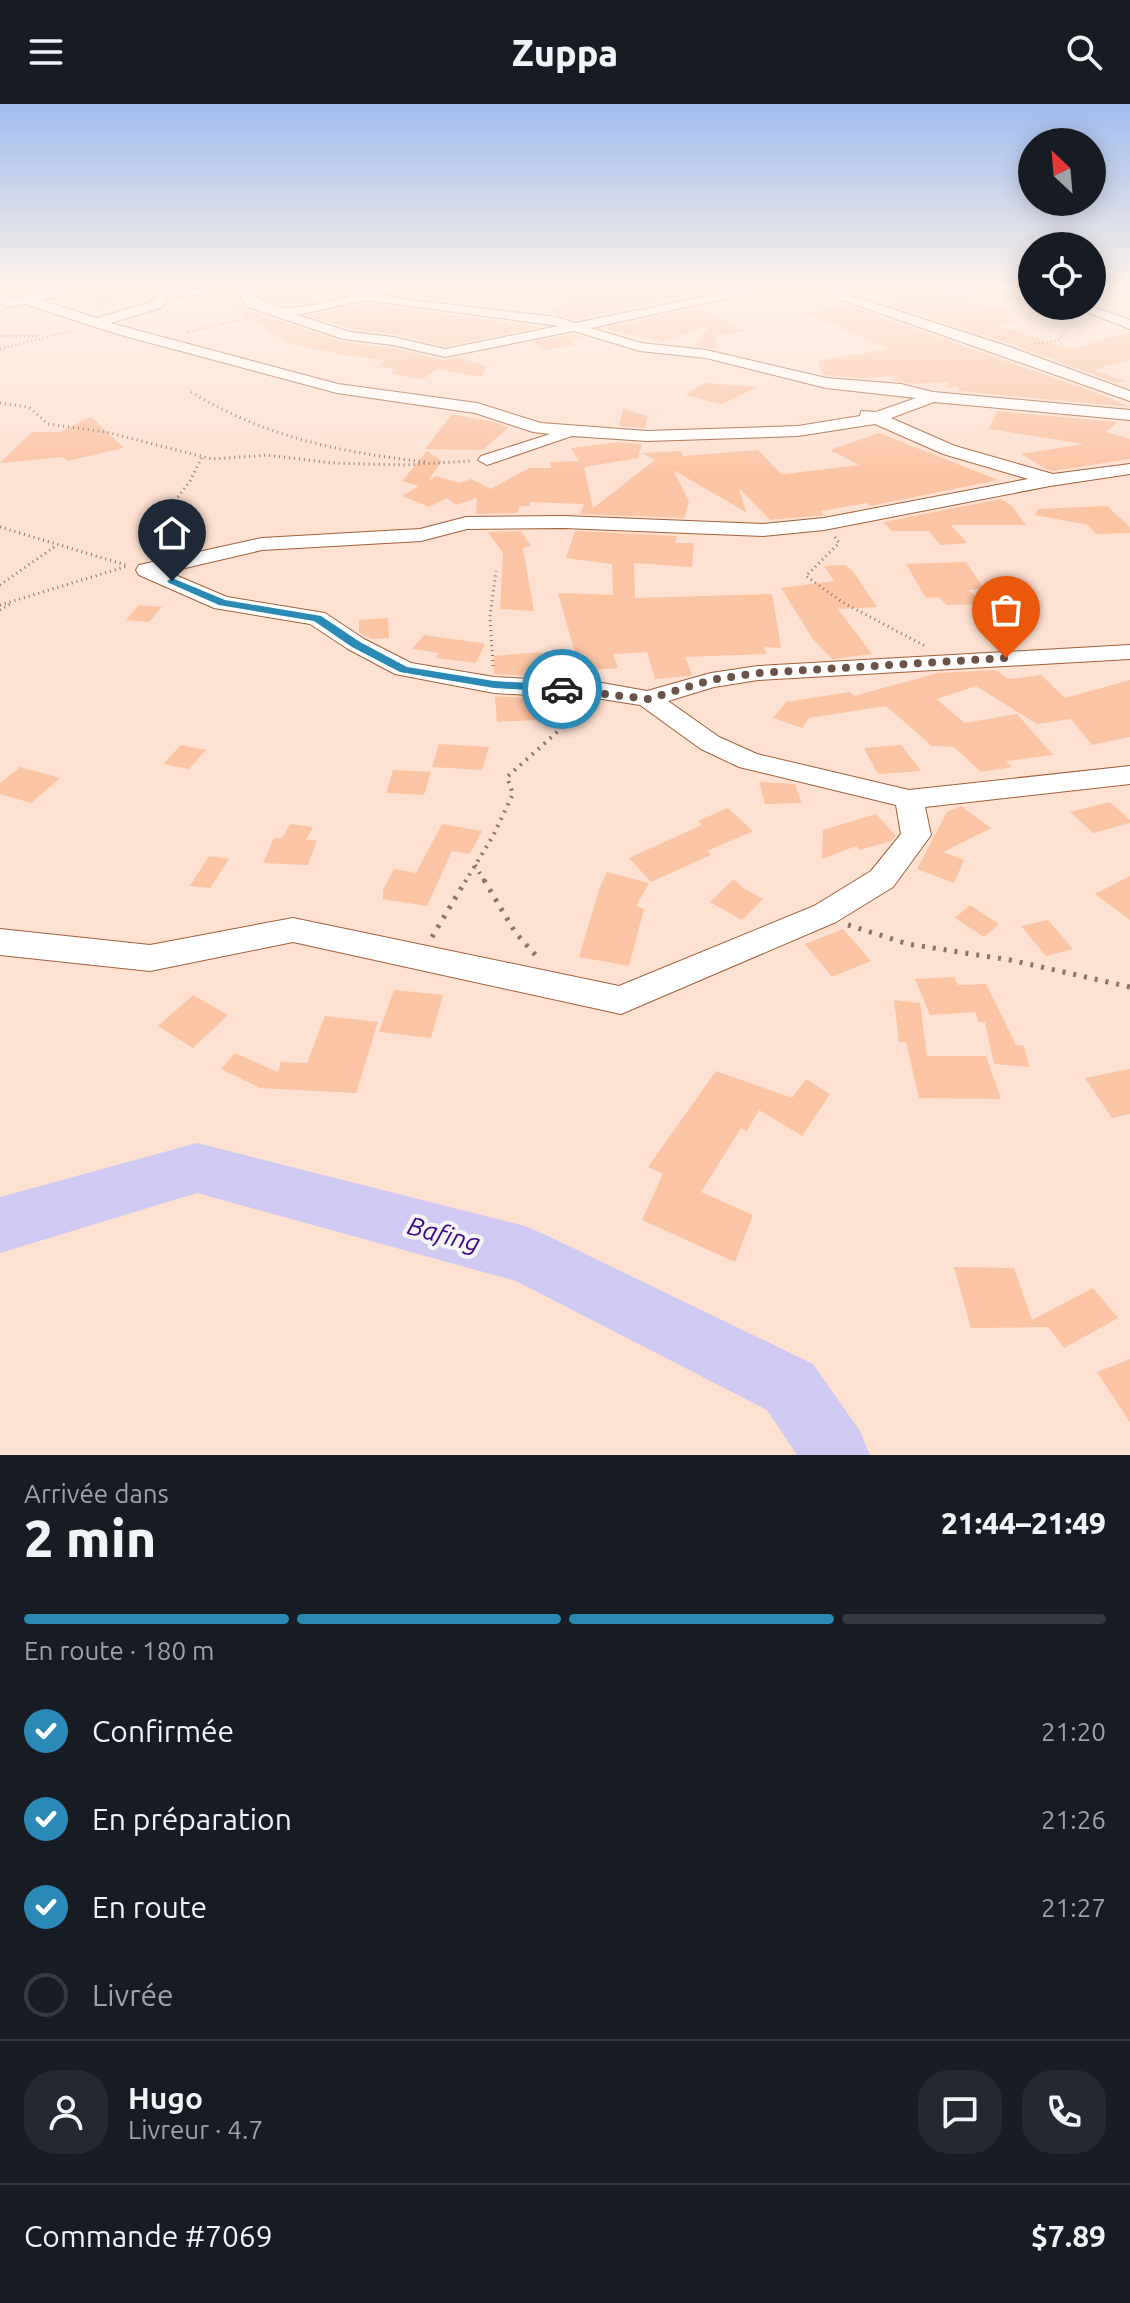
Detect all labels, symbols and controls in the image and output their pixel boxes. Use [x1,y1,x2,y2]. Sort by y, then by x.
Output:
icon: menu [24,30,68,74]
icon: search [1062,30,1106,74]
text: Zuppa [512,32,618,73]
north arrow [1018,128,1106,216]
map controls [1018,128,1106,320]
button: locate [1018,232,1106,320]
pin [138,499,206,581]
icon: home [150,511,194,555]
pin [972,576,1040,658]
icon: bag [984,588,1028,632]
courier [522,649,602,729]
icon: car [540,667,584,711]
water label: Bafing [404,1210,484,1258]
text: Arrivée dans [24,1479,169,1508]
text: 21:44–21:49 [941,1506,1106,1540]
text: 2 min [24,1509,156,1567]
text: En route · 180 m [24,1636,214,1665]
icon: check [24,1709,68,1753]
text: Confirmée [92,1714,234,1748]
text: 21:20 [1041,1717,1106,1746]
icon: check [24,1797,68,1841]
text: En préparation [92,1802,292,1836]
text: 21:26 [1041,1805,1106,1834]
icon: check [24,1885,68,1929]
text: En route [92,1890,207,1924]
text: 21:27 [1041,1893,1106,1922]
text: Livrée [92,1978,174,2012]
button: person [24,2070,108,2154]
button: chat [918,2070,1002,2154]
button: phone [1022,2070,1106,2154]
text: Hugo [128,2081,203,2115]
text: Livreur · 4.7 [128,2115,263,2144]
text: Commande #7069 [24,2219,273,2253]
text: $7.89 [1031,2219,1106,2253]

